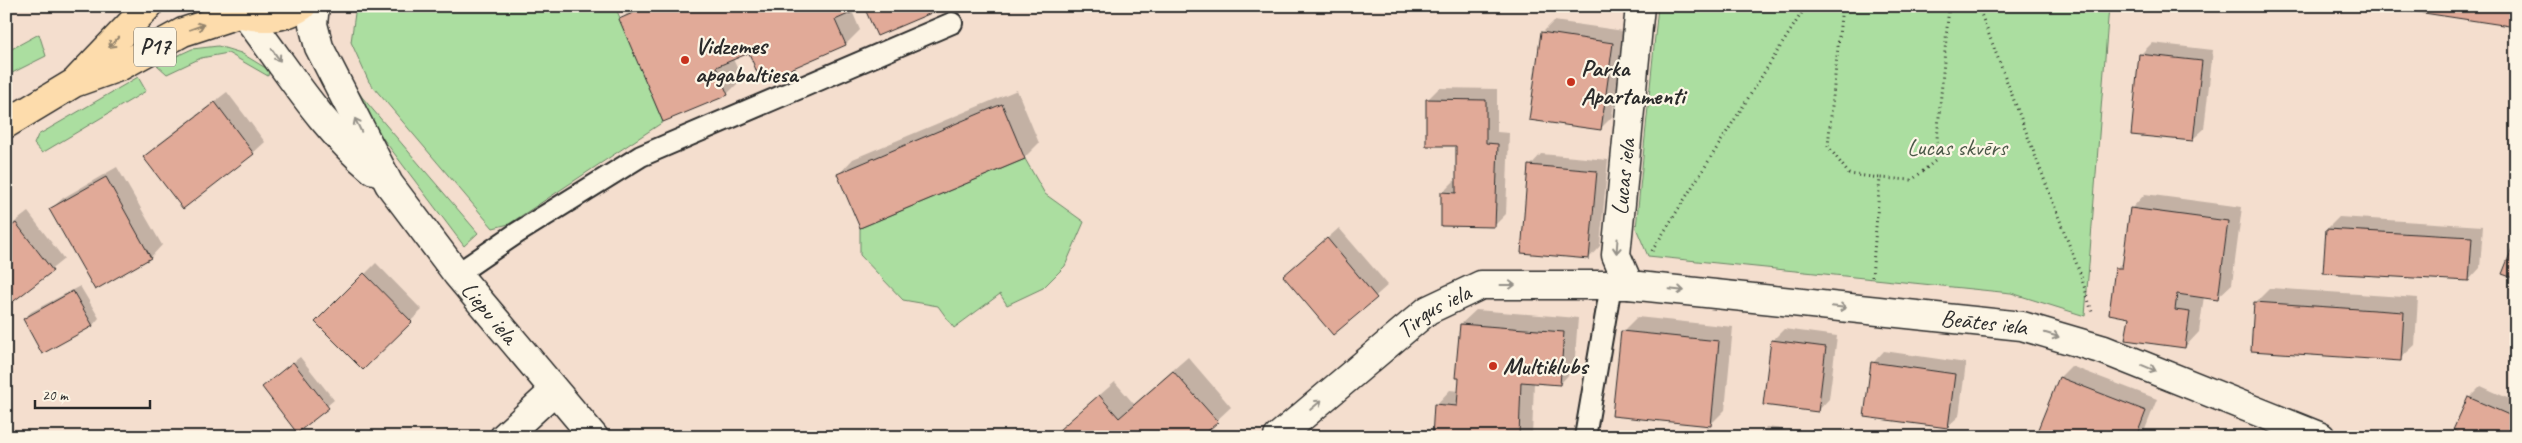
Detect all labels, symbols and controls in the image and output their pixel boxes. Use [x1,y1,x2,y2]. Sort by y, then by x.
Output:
one-way arrow [189,22,205,31]
road number: P17 [134,28,176,66]
place label: Vidzemes apgabaltiesa [695,31,799,89]
one-way arrow [109,35,120,48]
one-way arrow [271,48,281,62]
place label: Parka Apartamenti [1581,53,1688,111]
marker: Vidzemes apgabaltiesa [679,54,691,66]
marker: Parka Apartamenti [1565,76,1577,88]
one-way arrow [352,118,362,133]
park label: Lucas skvērs [1907,132,2009,162]
street label: Lucas iela [1604,136,1642,216]
one-way arrow [1612,238,1621,254]
street label: Liepu iela [455,275,526,352]
street label: Tirgus iela [1390,276,1477,345]
one-way arrow [1499,280,1515,290]
one-way arrow [1669,285,1685,295]
one-way arrow [1831,302,1847,312]
street label: Beātes iela [1939,303,2033,342]
one-way arrow [2043,330,2059,340]
place label: Multiklubs [1503,351,1590,381]
marker: Multiklubs [1487,360,1499,372]
one-way arrow [2141,364,2156,374]
scale bar [35,378,150,410]
text: 20 m [42,386,69,405]
one-way arrow [1309,400,1322,411]

